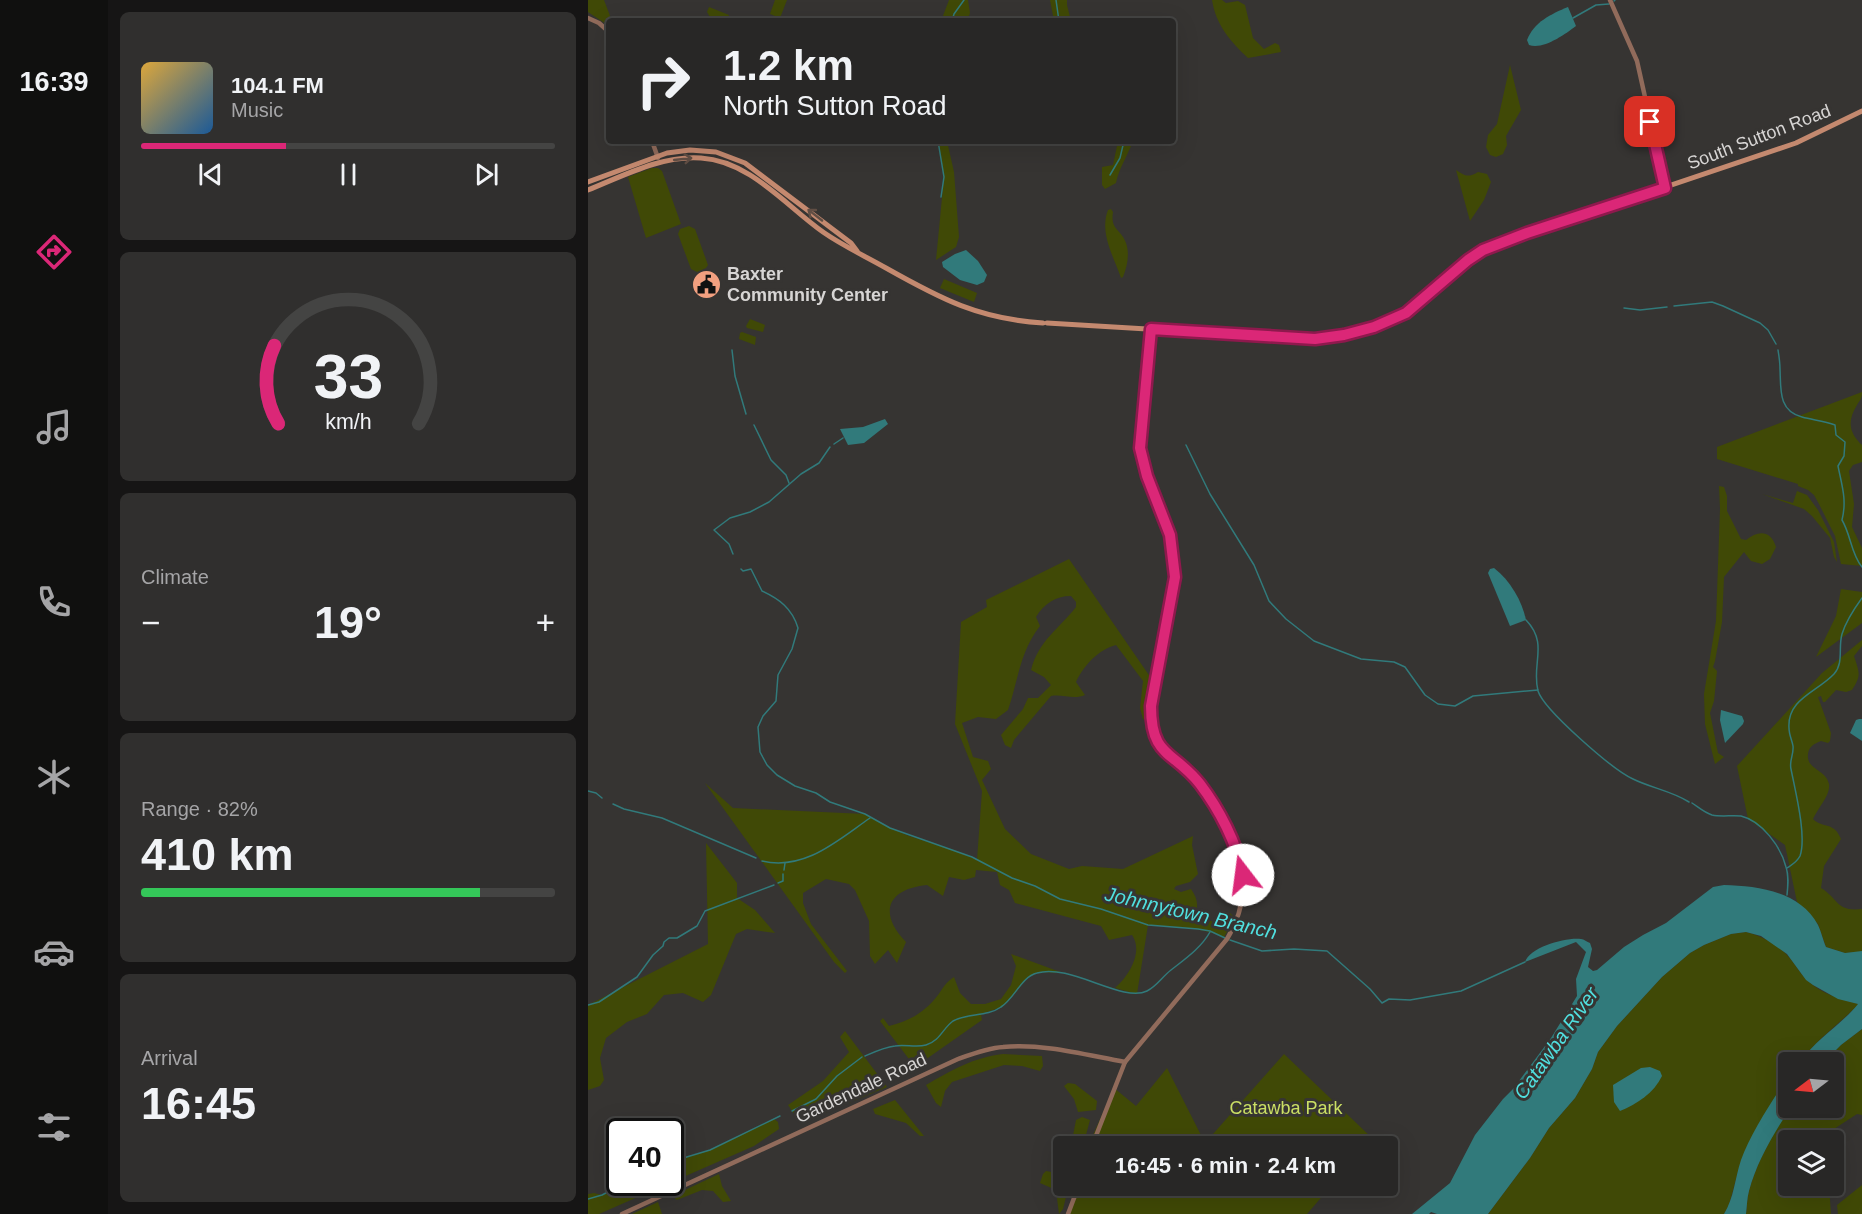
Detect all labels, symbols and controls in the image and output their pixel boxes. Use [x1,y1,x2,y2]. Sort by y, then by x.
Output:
icon: right [624,42,702,120]
text: 1.2 km [723,42,854,89]
text: 16:39 [19,67,89,97]
text: 104.1 FM [231,73,324,98]
text: North Sutton Road [723,91,947,121]
pin [1624,96,1675,147]
text: Music [231,99,283,121]
street label: South Sutton Road [1684,100,1834,174]
icon: arrive [1633,105,1666,138]
one-way arrow [673,153,693,164]
icon: previous [194,158,227,191]
icon: pause [332,158,365,191]
icon: next [470,158,503,191]
one-way arrow [807,209,823,222]
icon: directions [33,231,75,273]
place label: Baxter Community Center [727,264,888,305]
public building icon: Baxter Community Center [690,268,722,300]
text: 33 [313,342,383,411]
icon: music [33,406,75,448]
text: km/h [325,410,371,434]
text: Climate [141,566,209,588]
icon: phone [33,581,75,623]
text: 19° [314,597,382,648]
text: − [141,604,160,641]
text: + [536,604,555,641]
icon: climate [33,756,75,798]
text: Range · 82% [141,798,258,820]
text: 410 km [141,829,294,880]
position arrow [1211,843,1275,907]
water label: Johnnytown Branch [1102,882,1279,943]
icon: car [33,931,75,973]
water label: Catawba River [1509,982,1603,1103]
text: Arrival [141,1047,198,1069]
street label: Gardendale Road [792,1049,930,1127]
north arrow [1778,1052,1844,1118]
map controls [1778,1052,1844,1196]
text: 16:45 [141,1078,256,1129]
park label: Catawba Park [1229,1098,1344,1118]
icon: filters [33,1106,75,1148]
speed limit sign: 40 [606,1118,684,1196]
button: layers [1778,1130,1844,1196]
text: 16:45 · 6 min · 2.4 km [1115,1153,1336,1178]

